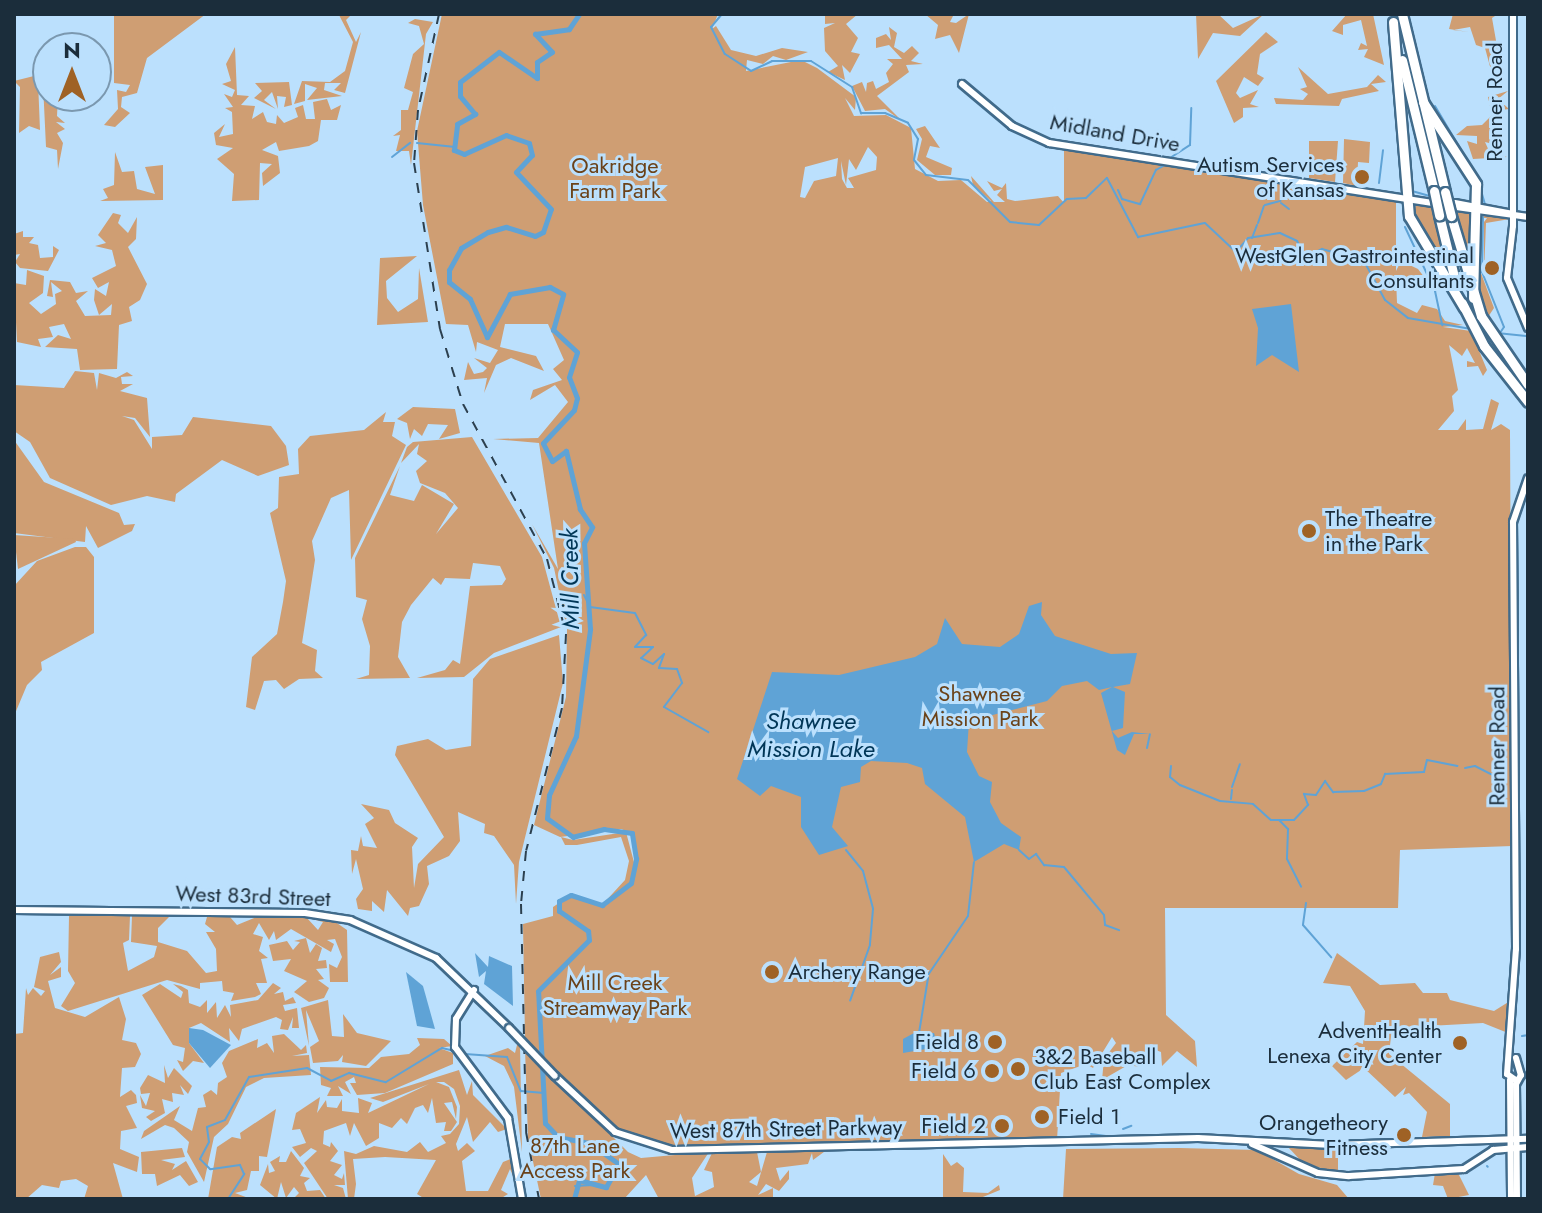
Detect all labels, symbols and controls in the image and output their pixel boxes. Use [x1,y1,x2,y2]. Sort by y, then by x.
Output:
north arrow [32,32,112,112]
text: N [63,34,81,66]
street label: Renner Road [1482,42,1508,162]
street label: Midland Drive [1048,109,1182,157]
place label: Autism Services of Kansas [1197,151,1344,202]
park label: Oakridge Farm Park [569,152,661,204]
marker: Autism Services of Kansas [1351,166,1373,188]
place label: WestGlen Gastrointestinal Consultants [1235,242,1474,294]
marker: WestGlen Gastrointestinal Consultants [1481,257,1503,279]
place label: The Theatre in the Park [1325,505,1432,556]
marker: The Theatre in the Park [1300,522,1318,540]
water label: Mill Creek [555,528,585,630]
park label: Shawnee Mission Park [922,680,1038,732]
street label: Renner Road [1484,686,1510,806]
water label: Shawnee Mission Lake [747,707,875,763]
street label: West 83rd Street [175,880,331,912]
place label: Archery Range [788,959,926,985]
marker: Archery Range [763,963,781,981]
park label: Mill Creek Streamway Park [543,969,687,1020]
place label: AdventHealth Lenexa City Center [1267,1017,1442,1068]
place label: Field 8 [915,1029,979,1055]
marker: AdventHealth Lenexa City Center [1449,1032,1471,1054]
marker: Field 8 [986,1033,1004,1051]
place label: 3&2 Baseball Club East Complex [1034,1043,1210,1094]
place label: Field 6 [911,1058,976,1084]
marker: 3&2 Baseball Club East Complex [1009,1060,1027,1078]
marker: Field 6 [983,1062,1001,1080]
place label: Field 1 [1058,1104,1120,1130]
marker: Field 1 [1033,1108,1051,1126]
place label: Orangetheory Fitness [1259,1109,1388,1160]
place label: Field 2 [921,1113,986,1139]
street label: West 87th Street Parkway [670,1114,902,1144]
marker: Field 2 [993,1117,1011,1135]
marker: Orangetheory Fitness [1395,1126,1413,1144]
park label: 87th Lane Access Park [520,1132,630,1184]

